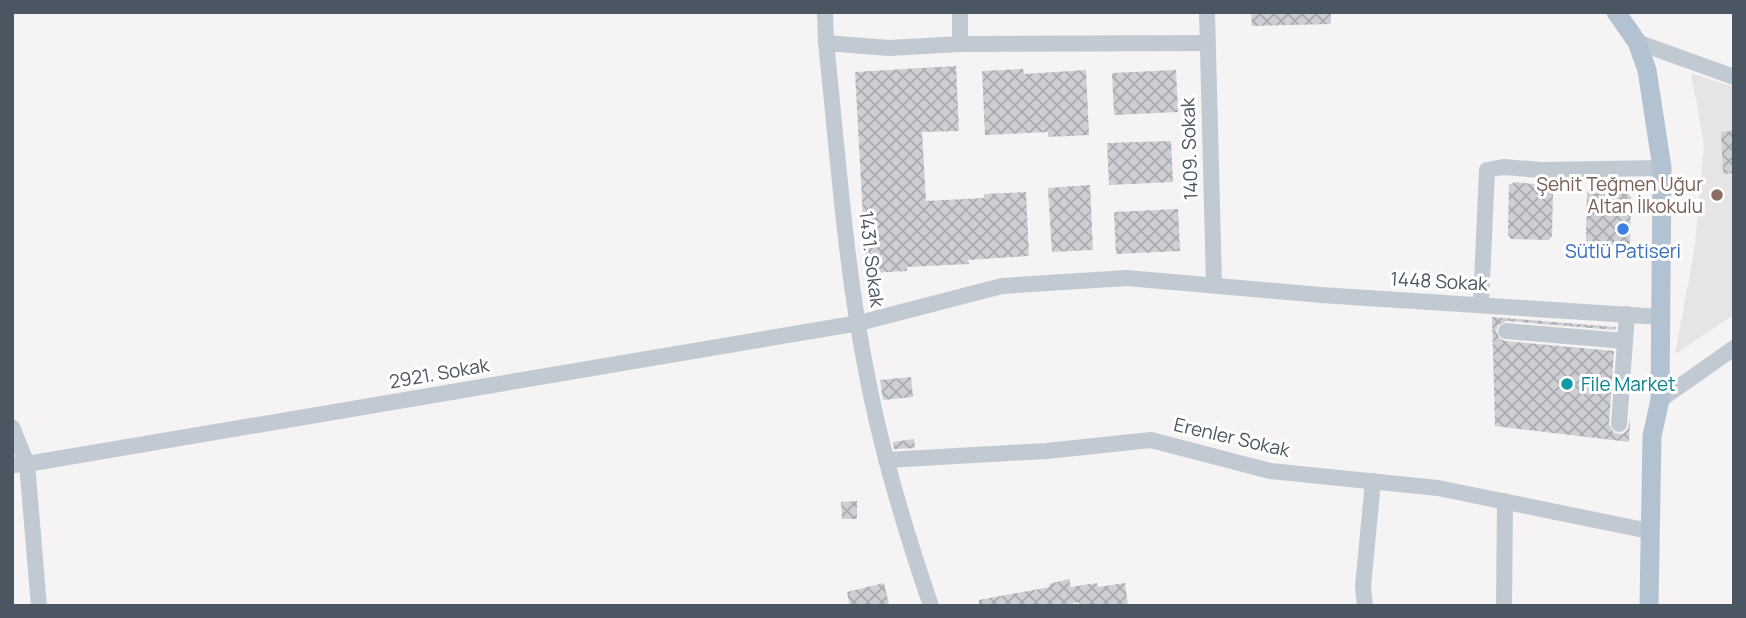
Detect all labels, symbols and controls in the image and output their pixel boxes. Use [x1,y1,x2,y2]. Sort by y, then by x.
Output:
street label: 1409. Sokak [1174,97,1204,201]
place label: Şehit Teğmen Uğur Altan İlkokulu [1536,171,1703,219]
marker: Şehit Teğmen Uğur Altan İlkokulu [1709,187,1725,203]
street label: 1431. Sokak [853,209,891,309]
marker: Sütlü Patiseri [1615,221,1631,237]
place label: Sütlü Patiseri [1565,238,1681,264]
street label: 1448 Sokak [1390,265,1489,297]
street label: 2921. Sokak [387,351,492,395]
place label: File Market [1581,371,1676,397]
marker: File Market [1559,376,1575,392]
street label: Erenler Sokak [1172,411,1293,463]

